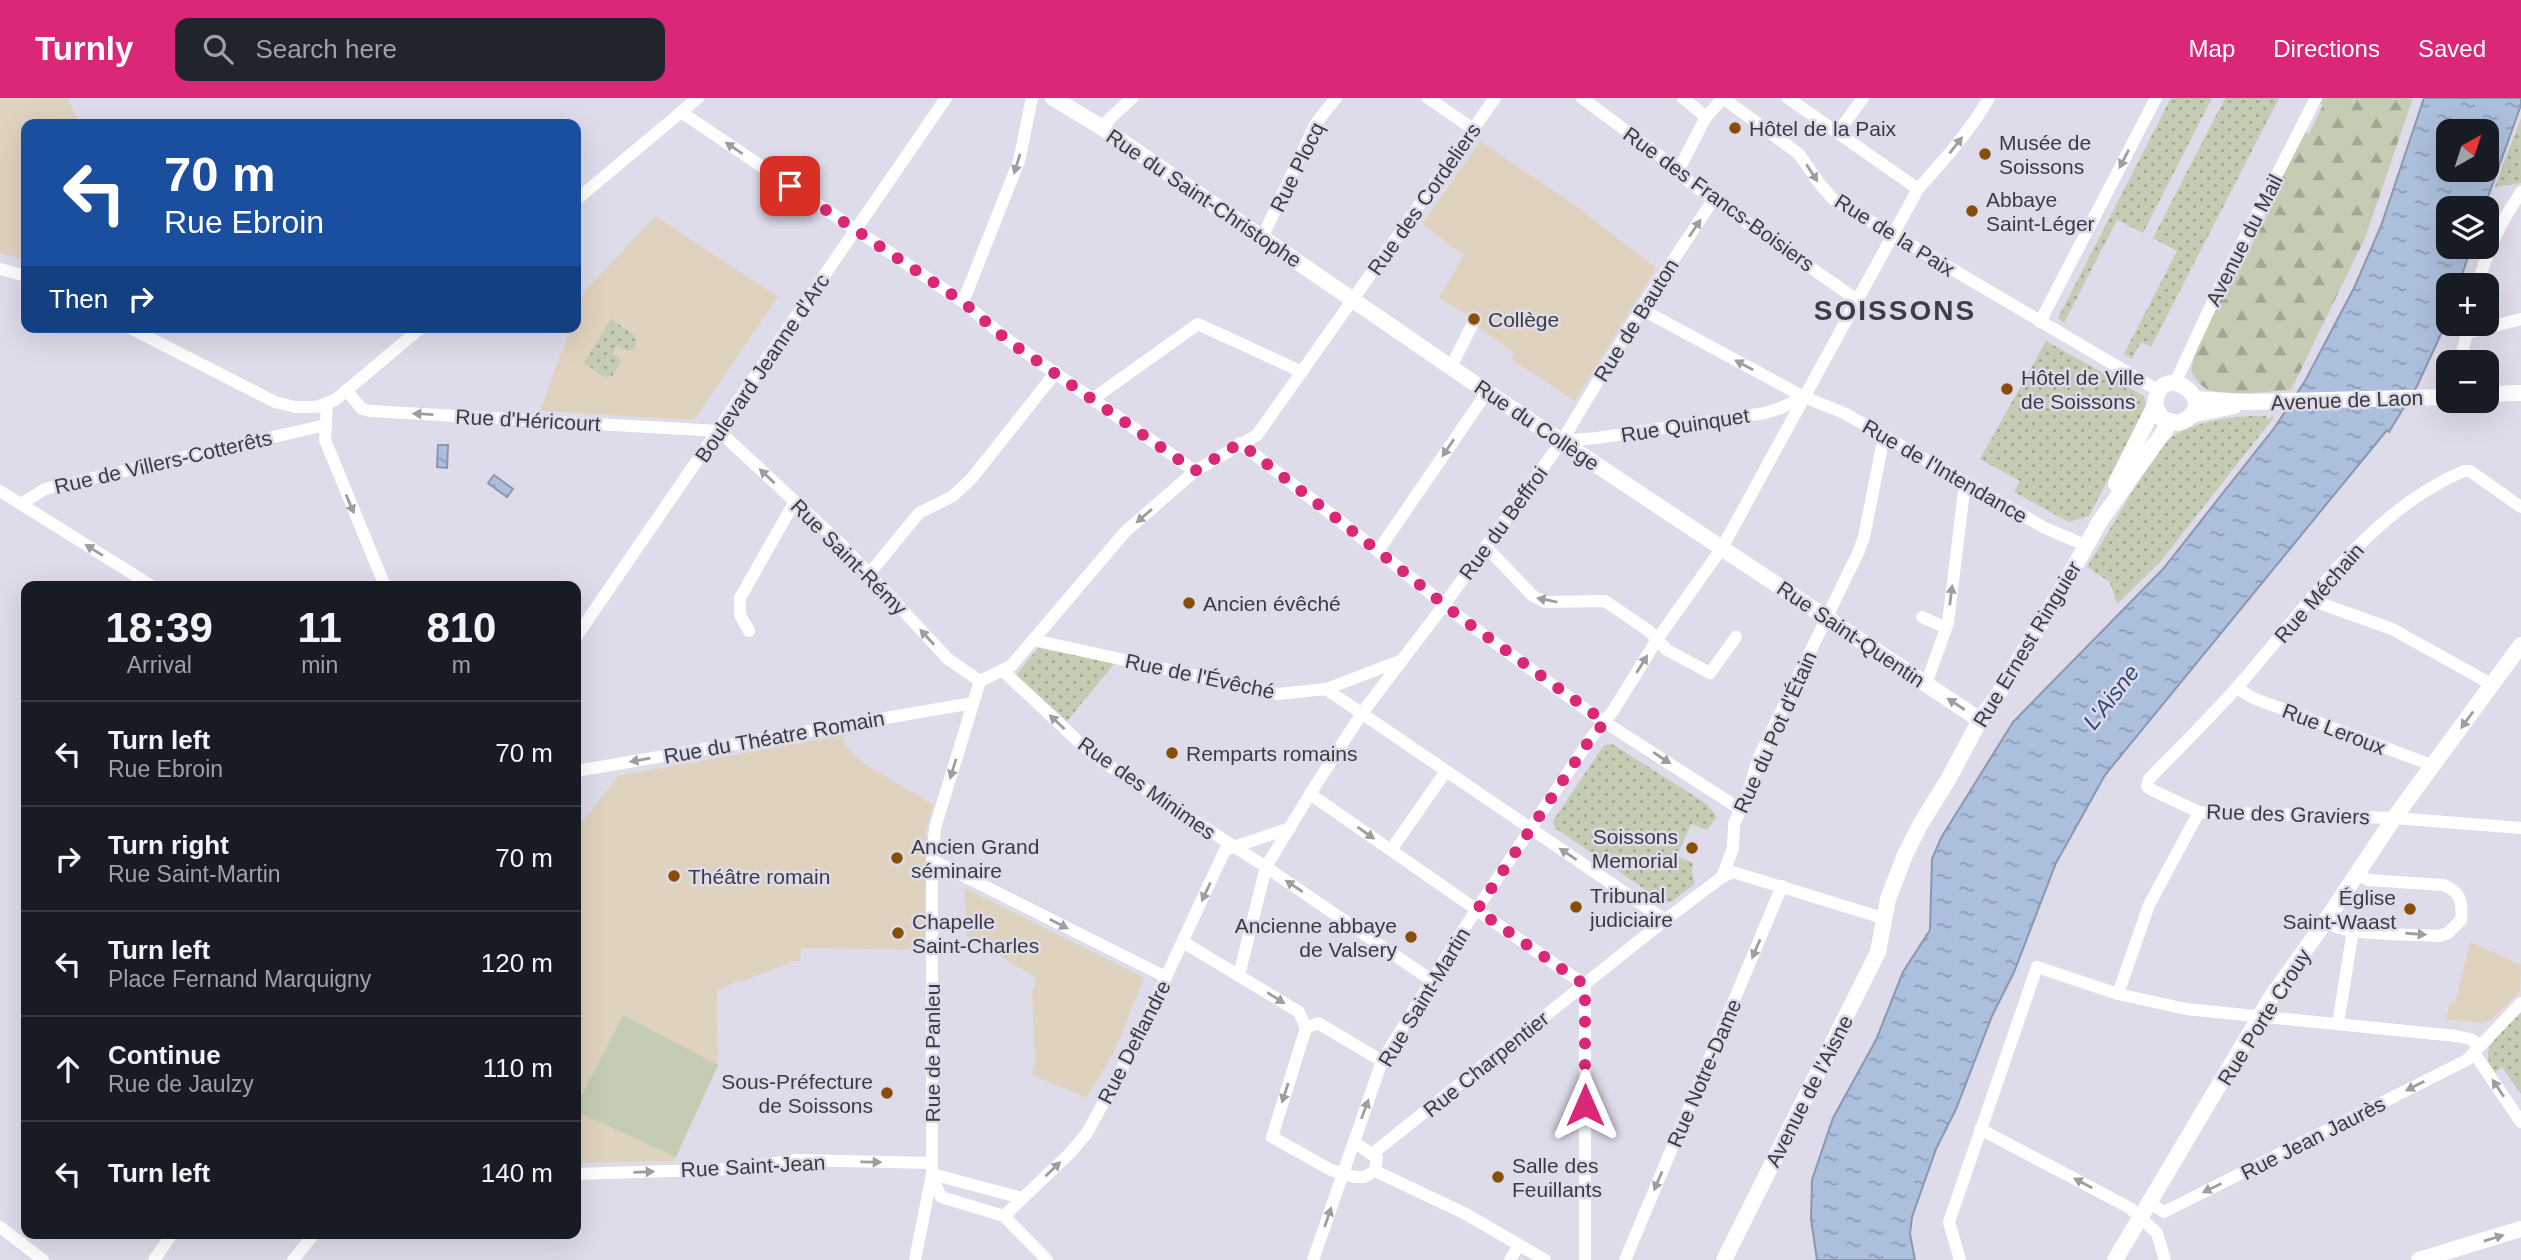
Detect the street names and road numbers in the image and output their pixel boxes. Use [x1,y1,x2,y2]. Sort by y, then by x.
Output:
street label: Rue Plocq [1265,118,1329,216]
street label: Rue des Cordeliers [1363,119,1485,279]
street label: Rue des Francs-Boisiers [1619,122,1819,276]
street label: Rue du Saint-Christophe [1102,124,1306,272]
street label: Avenue du Mail [2201,170,2287,310]
street label: Rue de la Paix [1831,189,1959,281]
street label: Rue de Bauton [1589,254,1683,386]
street label: Boulevard Jeanne d'Arc [690,269,834,467]
street label: Rue du Collège [1471,375,1603,475]
street label: Avenue de Laon [2270,386,2424,414]
street label: Rue Quinquet [1619,403,1751,446]
street label: Rue d'Héricourt [455,405,601,435]
street label: Rue de l'Intendance [1859,415,2031,527]
street label: Rue de Villers-Cotterêts [52,426,274,498]
street label: Rue du Beffroi [1454,462,1552,584]
street label: Rue Saint-Rémy [786,494,912,620]
street label: Rue Méchain [2270,539,2368,647]
street label: Rue Ernest Ringuier [1968,557,2086,731]
street label: Rue Saint-Quentin [1773,576,1929,692]
street label: Rue du Pot d'Étain [1729,648,1821,816]
street label: Rue de l'Évêché [1123,649,1277,703]
street label: Rue Leroux [2279,699,2389,759]
street label: Rue du Théatre Romain [662,706,886,768]
street label: Rue des Minimes [1074,732,1220,844]
street label: Rue des Graviers [2206,800,2370,828]
street label: Rue Saint-Martin [1374,924,1474,1070]
street label: Rue Porte Crouy [2213,944,2315,1089]
street label: Rue Deflandre [1093,976,1175,1108]
street label: Rue de Panleu [921,984,944,1122]
street label: Rue Notre-Dame [1662,995,1746,1151]
street label: Rue Charpentier [1419,1007,1553,1121]
street label: Avenue de l'Aisne [1761,1011,1857,1171]
street label: Rue Jean Jaurès [2237,1092,2389,1184]
street label: Rue Saint-Jean [680,1151,826,1181]

